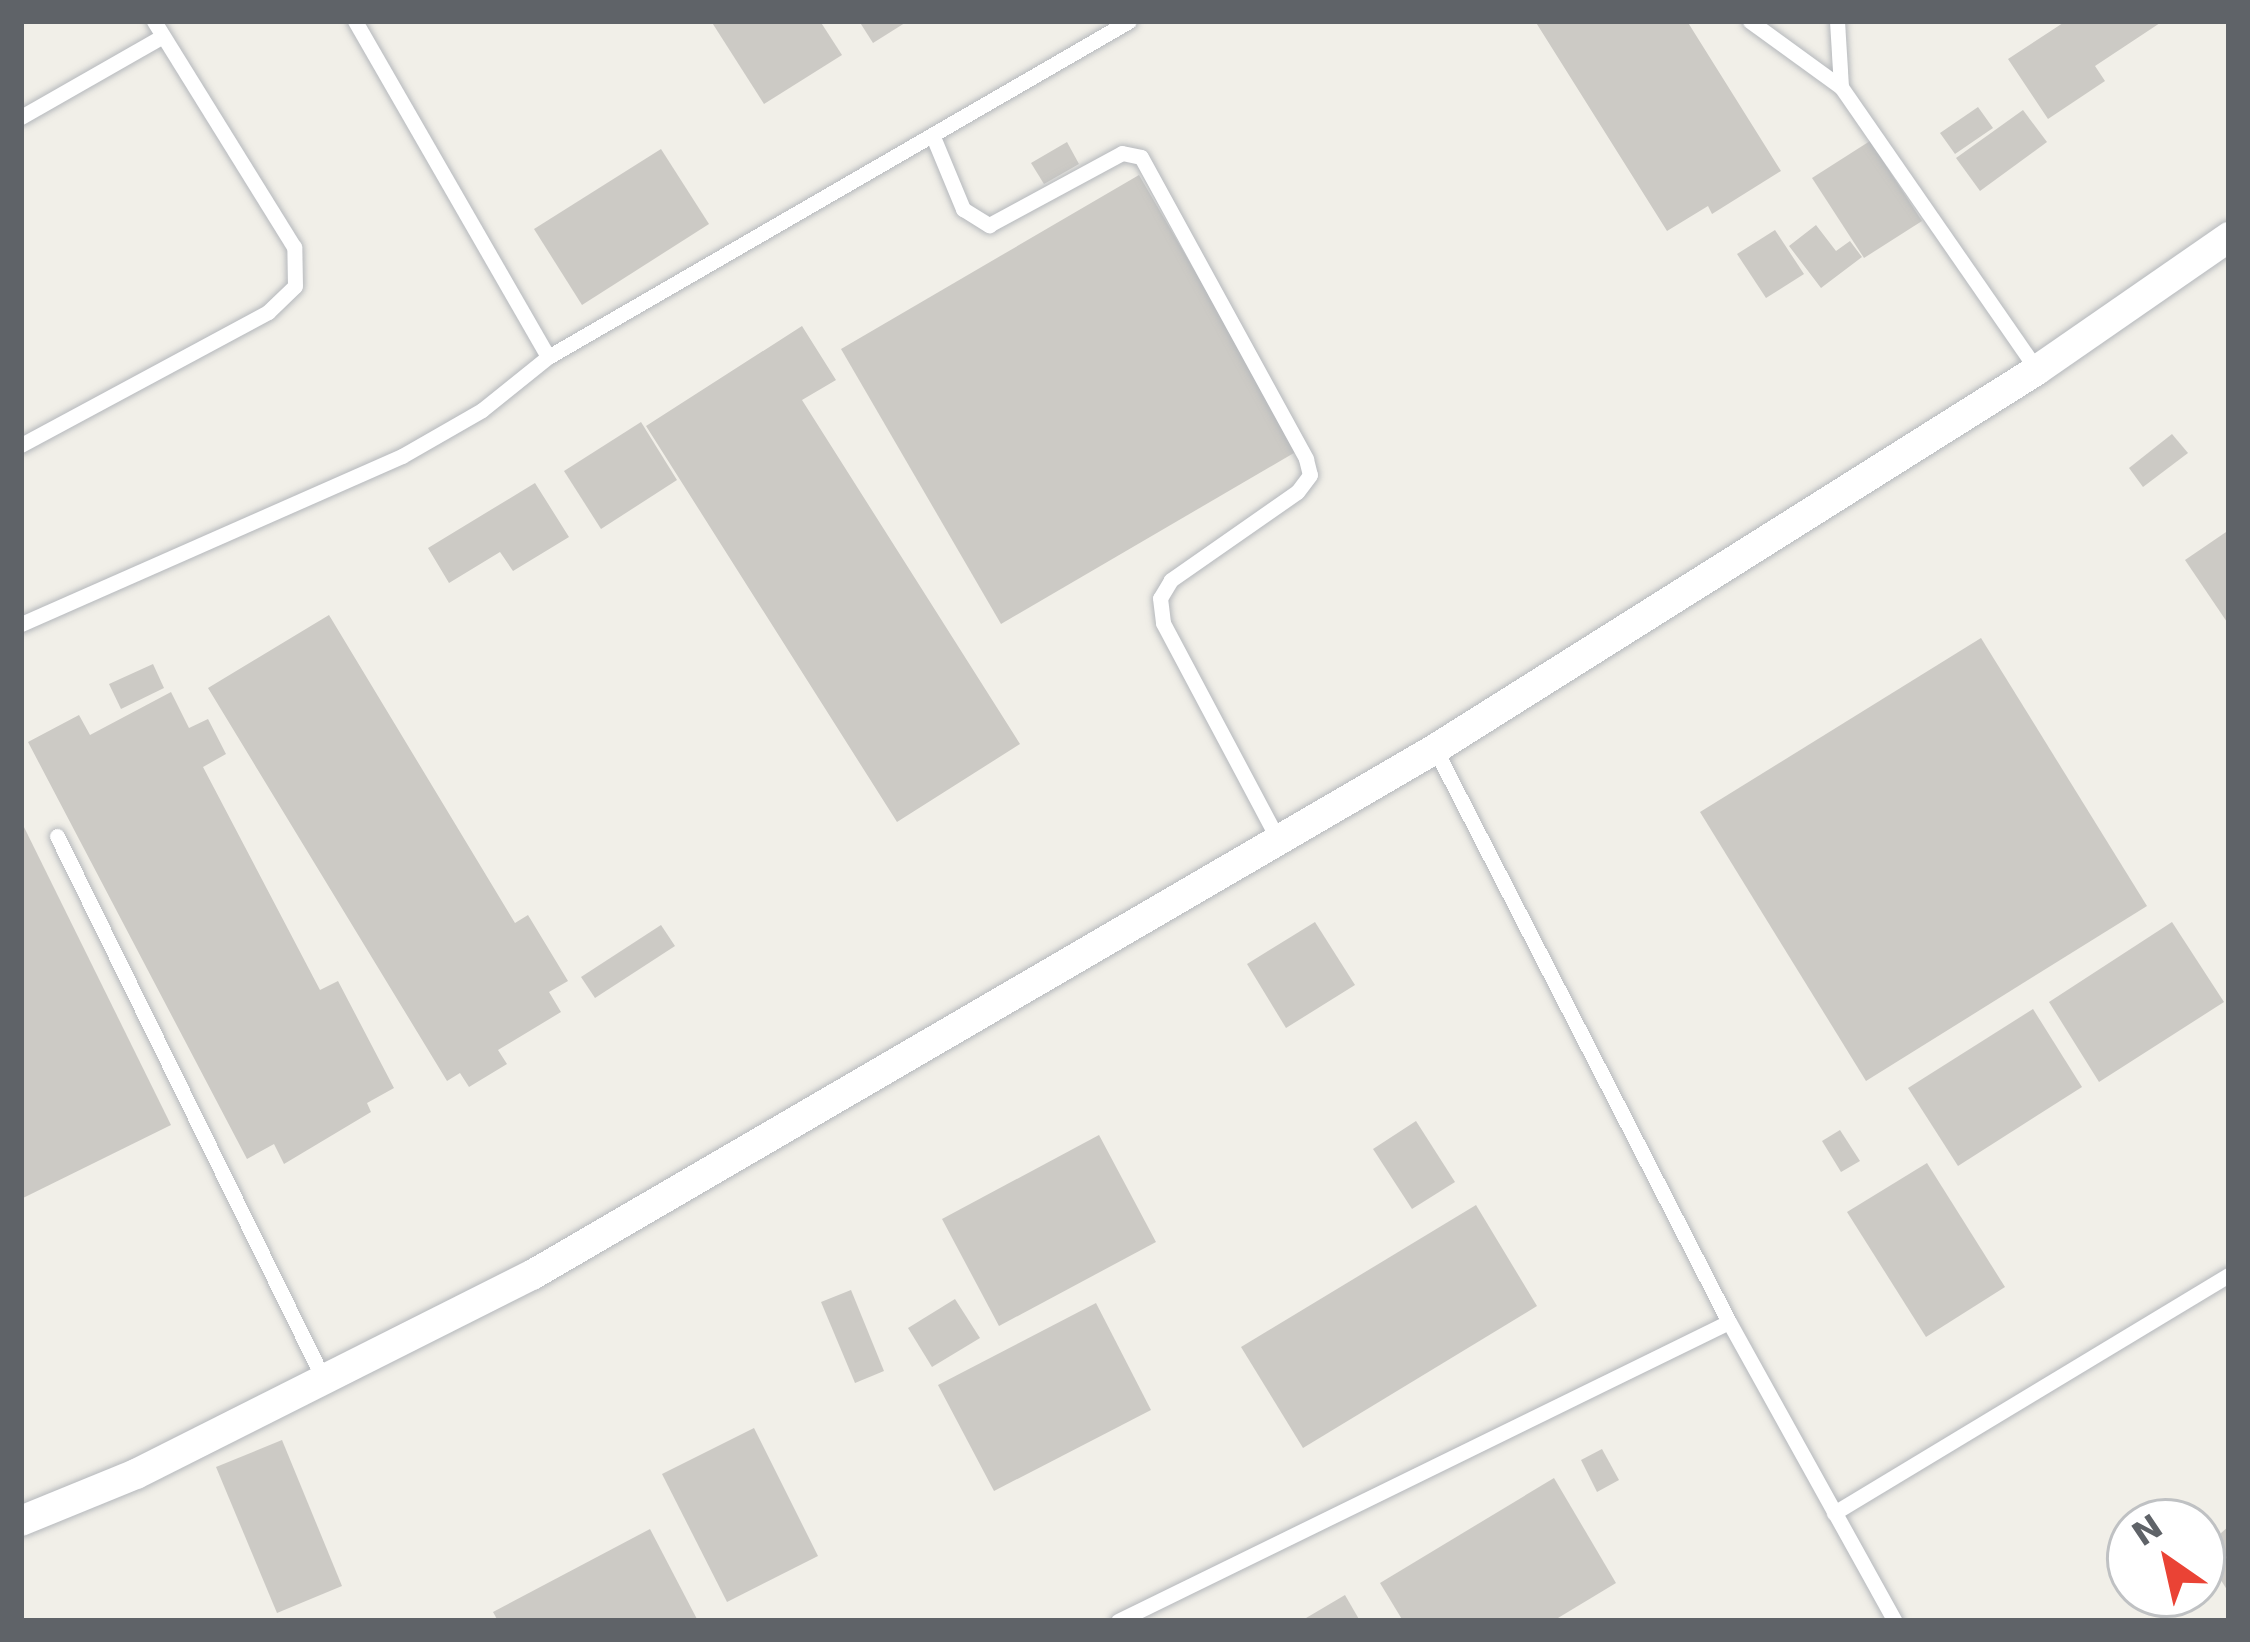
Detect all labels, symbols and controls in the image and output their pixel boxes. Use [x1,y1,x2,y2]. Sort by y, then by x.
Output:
north arrow [2106,1498,2226,1618]
text: N [2125,1506,2170,1554]

